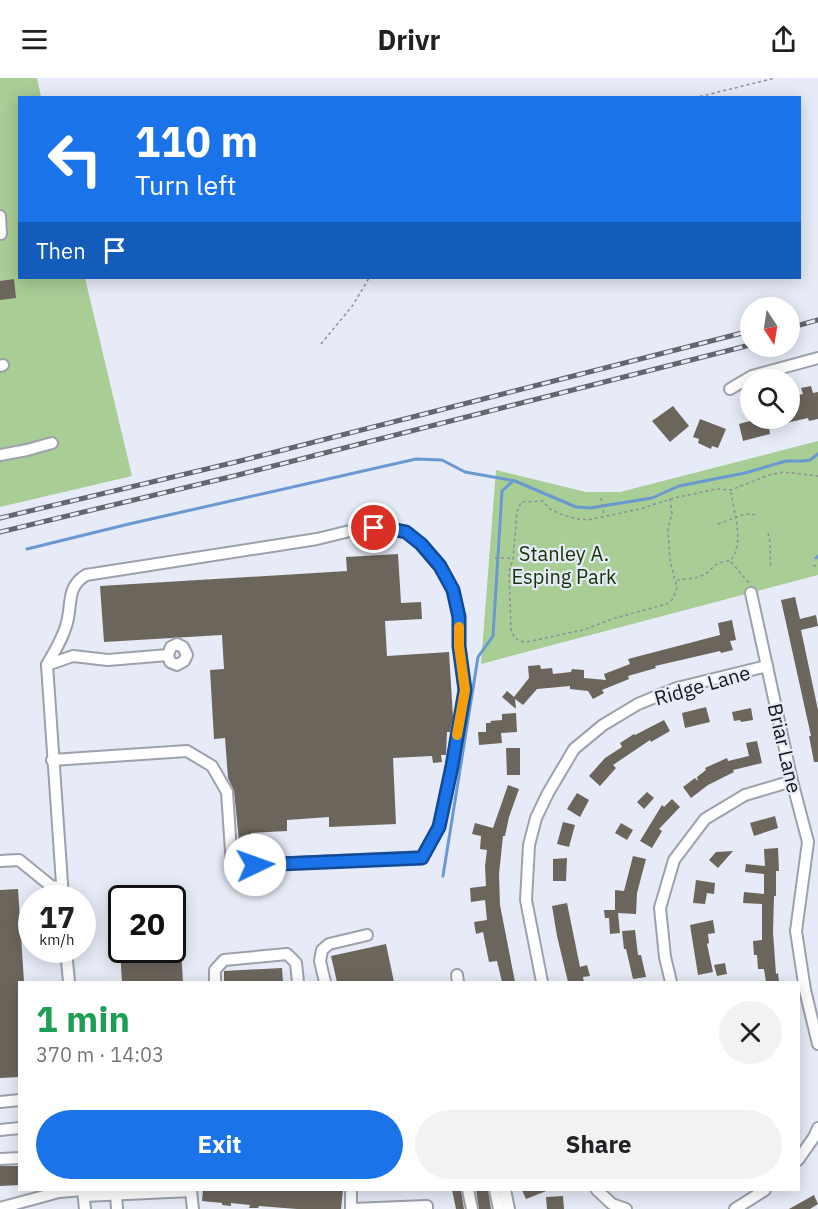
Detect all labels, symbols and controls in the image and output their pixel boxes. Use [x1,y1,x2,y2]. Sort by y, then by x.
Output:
text: Drivr [378,22,440,57]
icon: menu [18,23,51,56]
icon: share [767,23,800,56]
text: 110 m [135,114,258,169]
icon: left [36,120,114,198]
text: Turn left [135,167,236,202]
icon: arrive [98,234,131,267]
text: Then [36,236,86,265]
north arrow [740,297,800,357]
map controls [740,297,800,429]
button: search [740,369,800,429]
pin [348,502,399,553]
icon: arrive [357,511,390,544]
park label: Stanley A. Esping Park [511,540,617,590]
street label: Ridge Lane [651,658,753,712]
street label: Briar Lane [762,701,808,795]
position arrow [223,833,287,897]
speed limit sign: 20 [108,885,186,963]
text: 17 [39,897,75,936]
text: km/h [39,930,75,949]
text: 1 min [36,995,130,1042]
button: close [719,1001,782,1064]
text: 370 m · 14:03 [36,1041,164,1068]
button: Exit [36,1110,403,1179]
button: Share [415,1110,782,1179]

